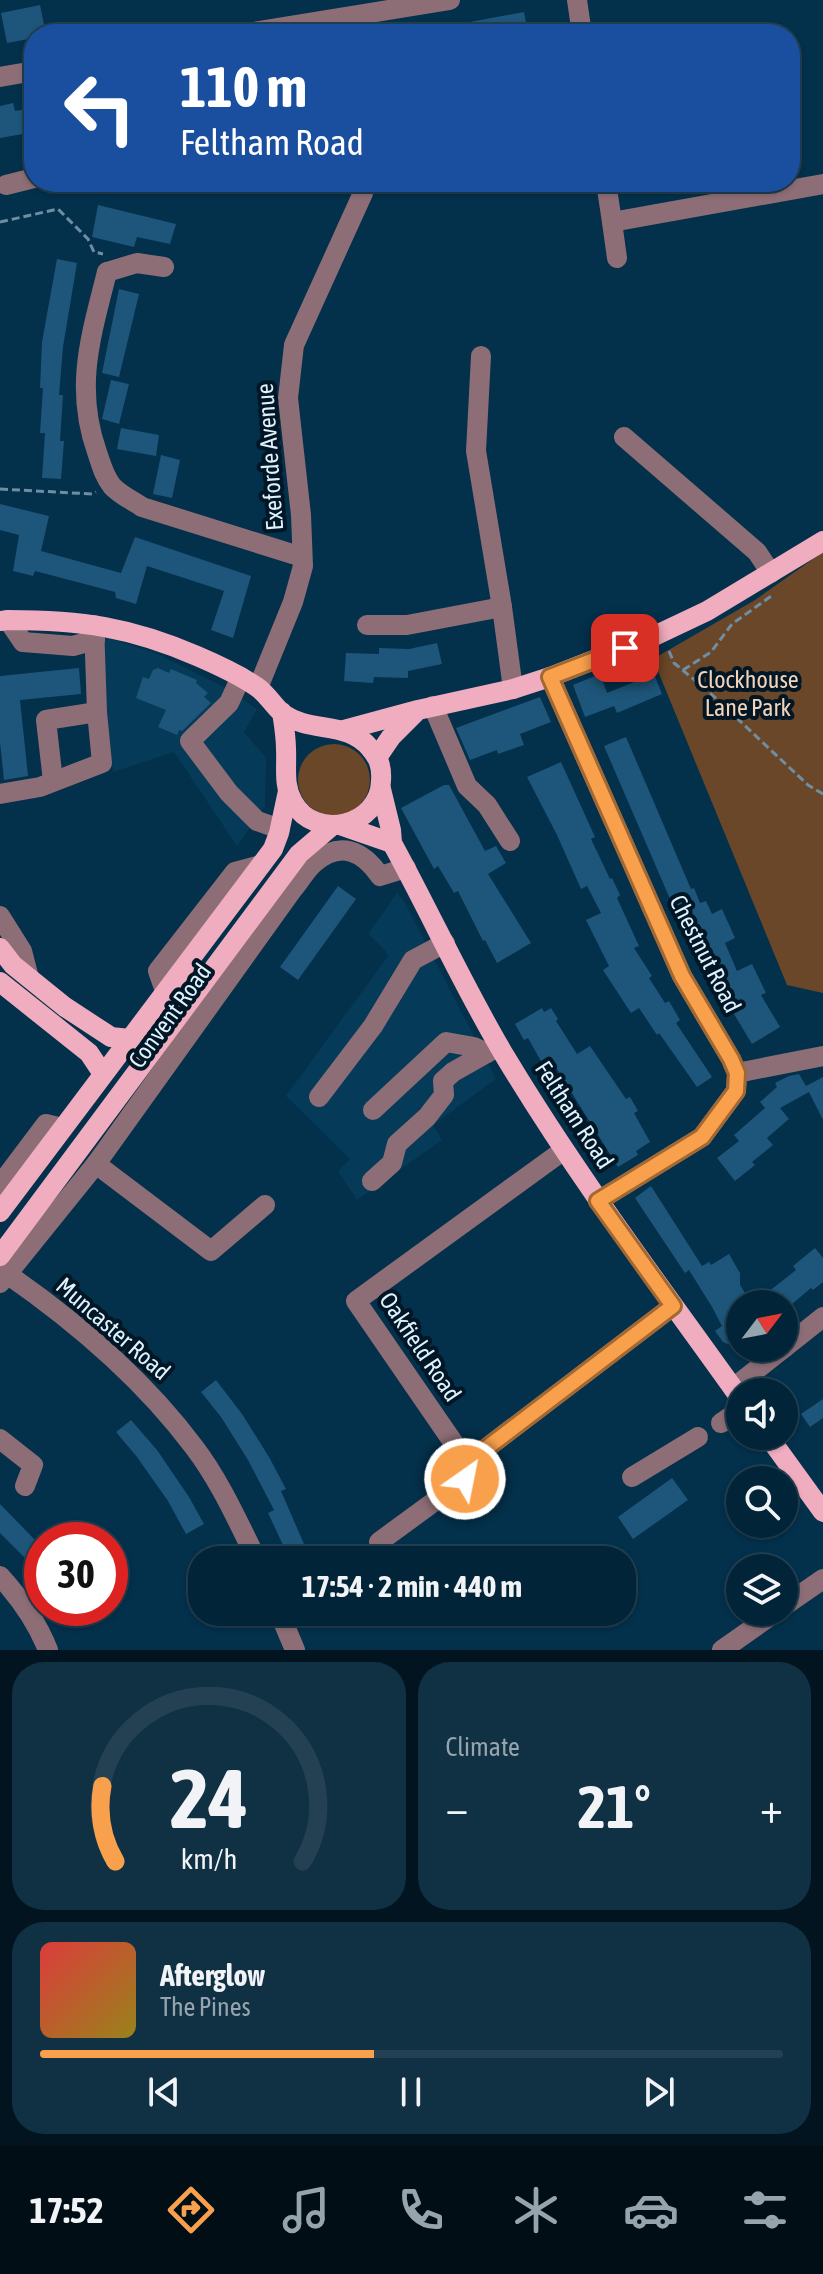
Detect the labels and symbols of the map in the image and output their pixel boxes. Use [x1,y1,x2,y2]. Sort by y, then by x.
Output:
street label: Exeforde Avenue [251,382,288,532]
pin [591,614,659,682]
park label: Clockhouse Lane Park [697,666,799,721]
street label: Chestnut Road [664,891,747,1017]
street label: Convent Road [123,958,216,1073]
street label: Feltham Road [530,1056,619,1173]
street label: Muncaster Road [51,1272,176,1385]
street label: Oakfield Road [374,1287,467,1406]
north arrow [726,1290,798,1362]
position arrow [423,1437,507,1521]
speed limit sign: 30 [24,1522,128,1626]

